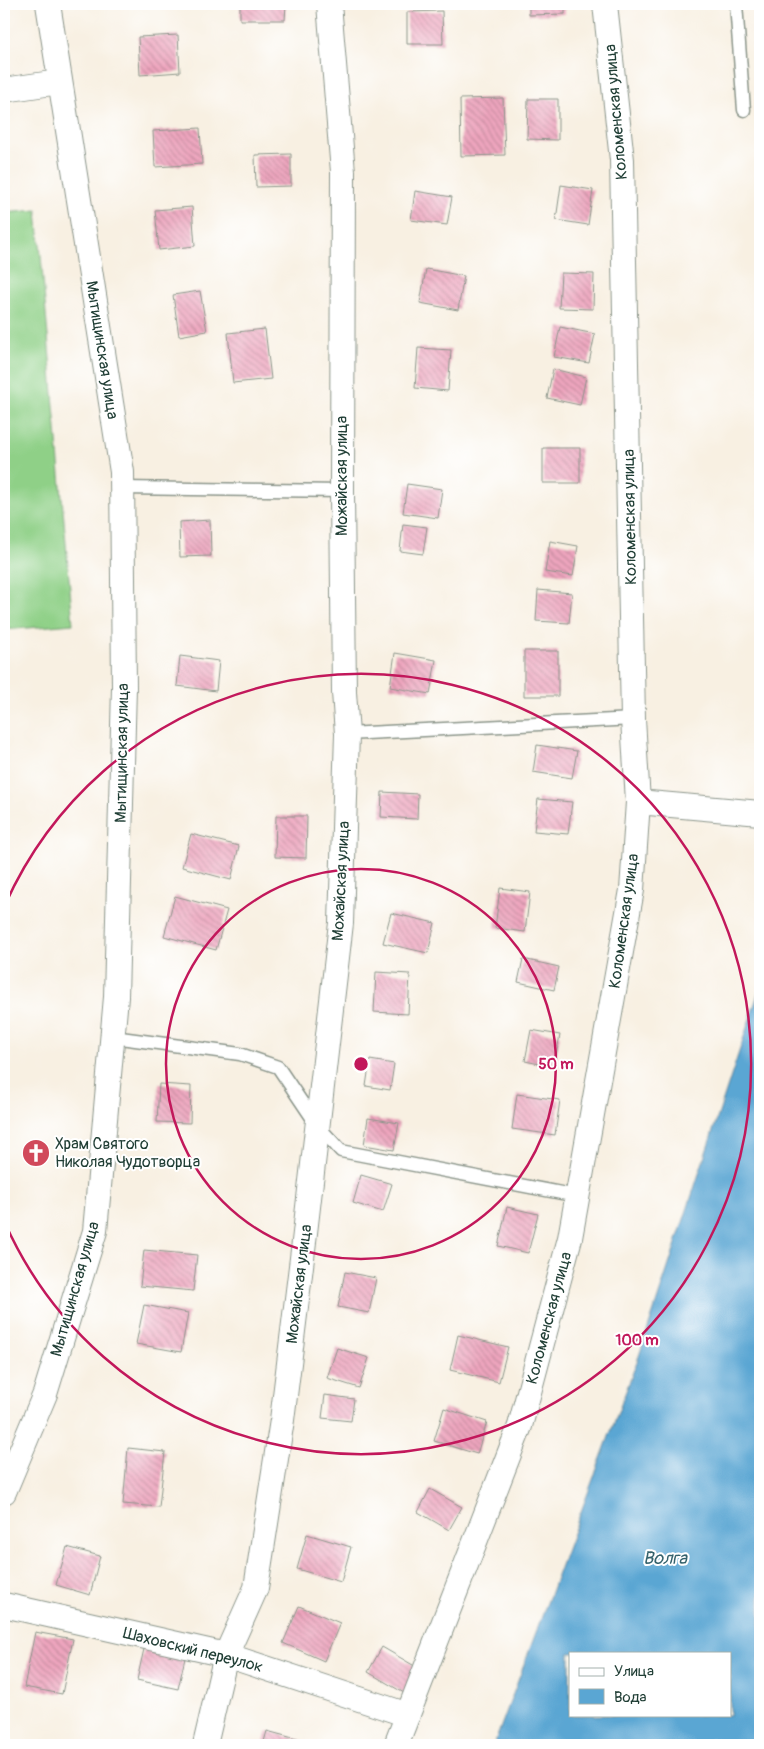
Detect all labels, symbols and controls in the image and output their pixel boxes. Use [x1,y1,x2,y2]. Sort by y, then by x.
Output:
street label: Коломенская улица [600,43,632,181]
street label: Мытищинская улица [81,279,123,421]
street label: Можайская улица [332,416,352,536]
street label: Коломенская улица [619,449,641,585]
street label: Мытищинская улица [111,683,133,823]
street label: Можайская улица [328,820,354,942]
street label: Коломенская улица [605,852,643,990]
centre of rings [352,1055,370,1073]
text: 50 m [539,1055,573,1074]
place label: Храм Святого Николая Чудотворца [55,1134,200,1172]
church icon: Храм Святого Николая Чудотворца [21,1138,51,1168]
street label: Мытищинская улица [46,1219,104,1359]
street label: Можайская улица [282,1223,316,1345]
street label: Коломенская улица [522,1250,576,1386]
text: 100 m [616,1331,658,1350]
water label: Волга [643,1547,689,1570]
street label: Шаховский переулок [121,1623,265,1677]
legend [569,1652,732,1716]
text: Улица [614,1662,654,1681]
text: Вода [614,1688,647,1707]

